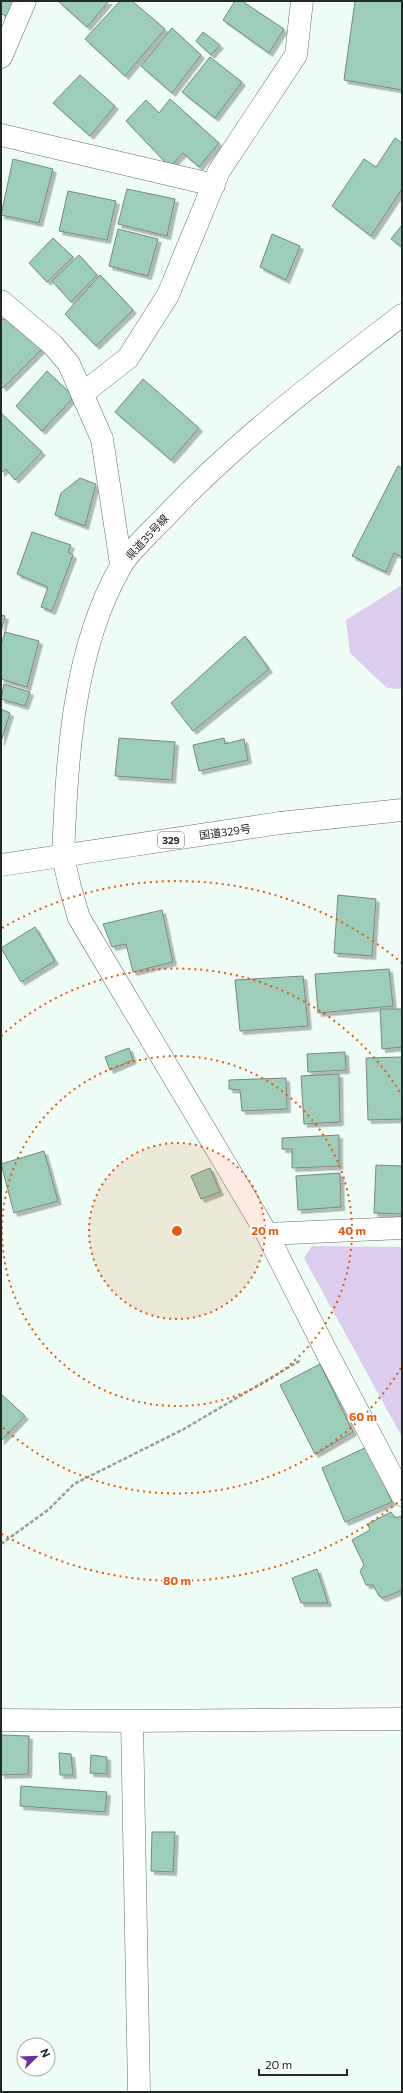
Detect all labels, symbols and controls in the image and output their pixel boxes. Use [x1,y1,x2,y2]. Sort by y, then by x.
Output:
street label: 県道35号線 [123,512,171,562]
street label: 国道329号 [198,821,252,842]
road number: 329 [158,832,184,848]
text: 20 m [251,1223,279,1237]
text: 40 m [338,1223,366,1237]
centre of rings [170,1224,184,1238]
text: 60 m [349,1409,377,1423]
text: 80 m [163,1573,191,1587]
north arrow [16,2037,56,2077]
text: N [38,2047,53,2059]
scale bar [259,2051,347,2077]
text: 20 m [265,2057,292,2071]

